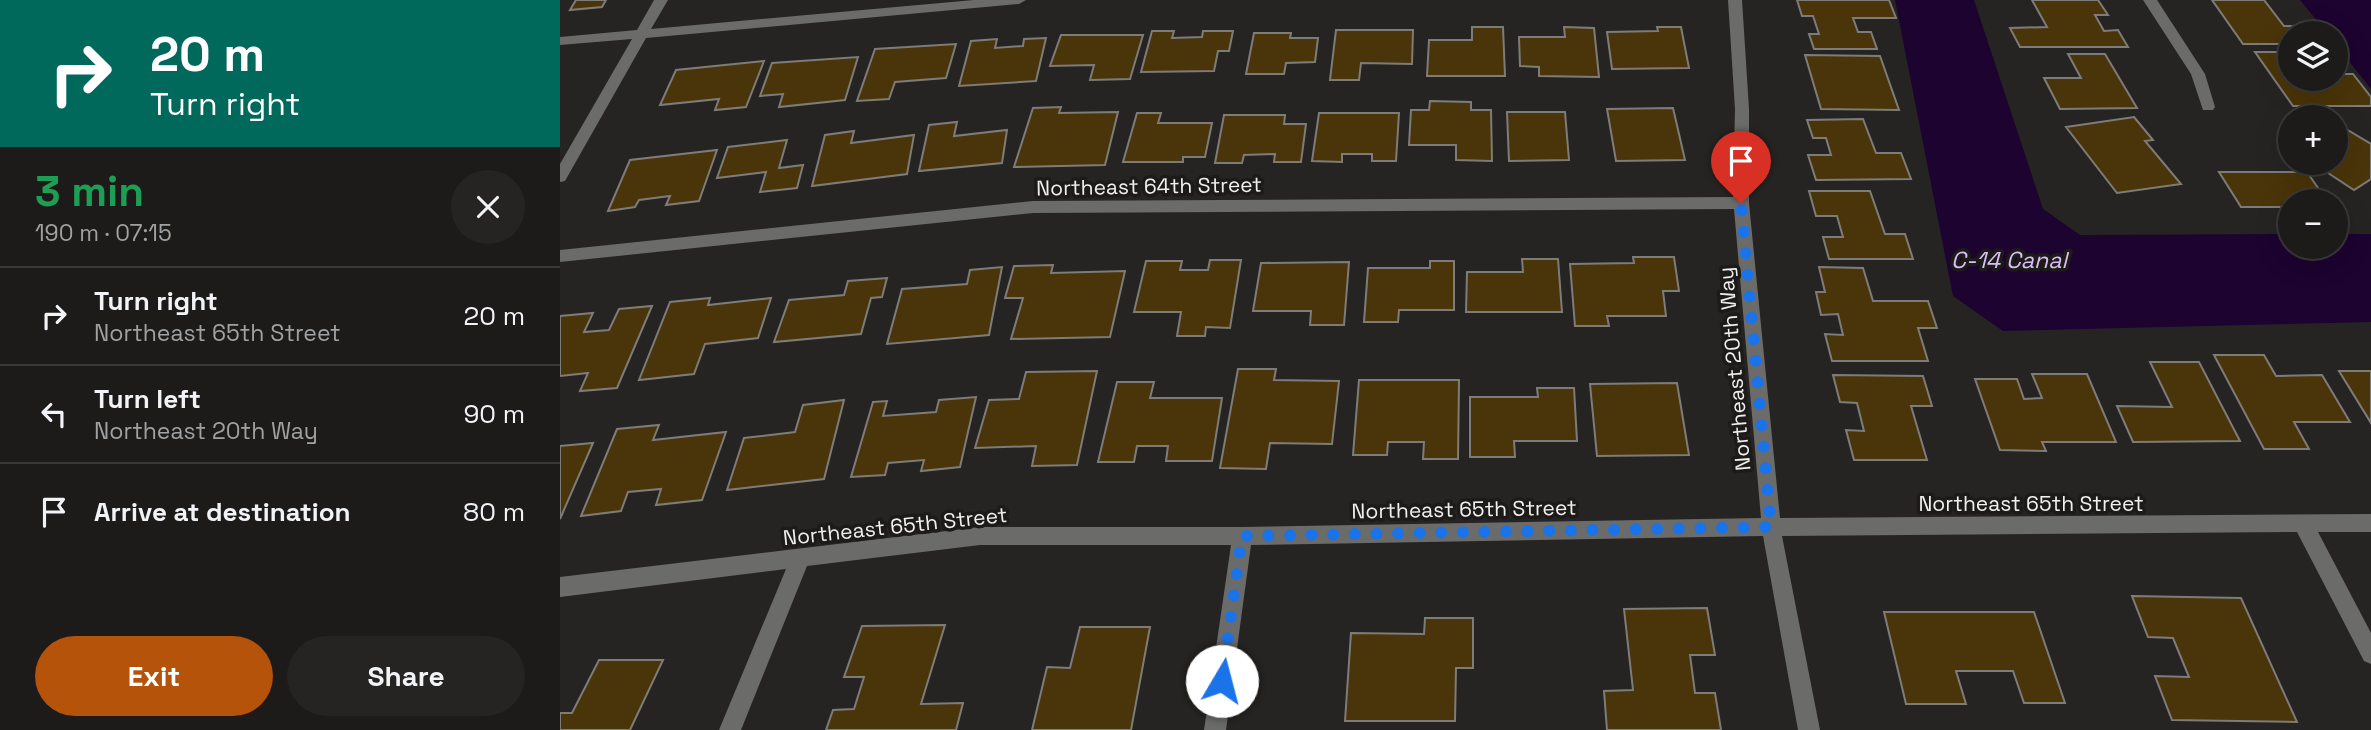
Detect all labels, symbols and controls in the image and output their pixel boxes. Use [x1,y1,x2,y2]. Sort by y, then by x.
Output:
map controls [2278,21,2348,259]
button: layers [2278,21,2348,91]
text: 20 m [150,23,265,85]
icon: right [35,28,126,119]
text: Turn right [150,84,300,124]
button: + [2278,105,2348,175]
pin [1711,131,1771,203]
icon: arrive [1722,142,1760,180]
text: 3 min [35,165,144,218]
button: close [451,170,525,244]
street label: Northeast 64th Street [1036,171,1262,201]
button: − [2278,189,2348,259]
text: 190 m · 07:15 [35,218,172,248]
water label: C-14 Canal [1951,245,2069,275]
street label: Northeast 20th Way [1712,266,1756,472]
text: Turn right [94,284,218,318]
icon: right [35,297,73,335]
text: 20 m [464,299,525,333]
text: Northeast 65th Street [94,318,341,348]
text: Turn left [94,382,201,416]
icon: left [35,395,73,433]
text: 90 m [463,397,525,431]
text: Northeast 20th Way [94,416,318,446]
street label: Northeast 65th Street [1918,490,2144,517]
icon: arrive [35,493,73,531]
street label: Northeast 65th Street [1351,494,1577,524]
text: Arrive at destination [94,495,351,529]
text: 80 m [463,495,525,529]
street label: Northeast 65th Street [782,501,1008,551]
button: Exit [35,636,273,716]
button: Share [287,636,525,716]
position arrow [1185,644,1259,718]

